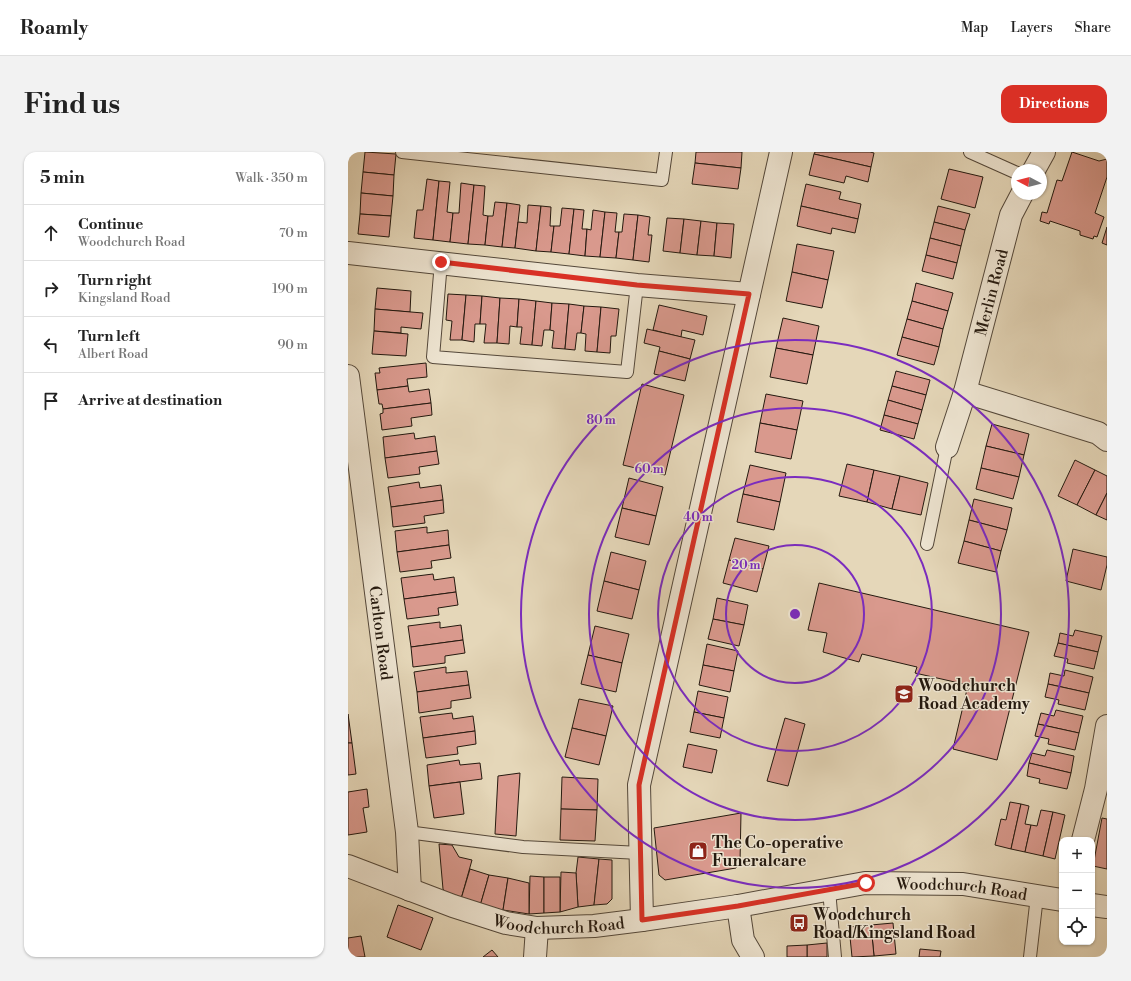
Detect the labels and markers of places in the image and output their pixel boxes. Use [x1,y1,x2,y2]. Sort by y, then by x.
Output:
centre of rings [788,607,802,621]
place label: Woodchurch Road Academy [917,676,1031,714]
school or university icon: Woodchurch Road Academy [893,683,915,705]
place label: The Co-operative Funeralcare [712,833,844,871]
shop icon: The Co-operative Funeralcare [687,840,709,862]
place label: Woodchurch Road/Kingsland Road [812,905,976,943]
bus stop icon: Woodchurch Road/Kingsland Road [788,912,810,934]

